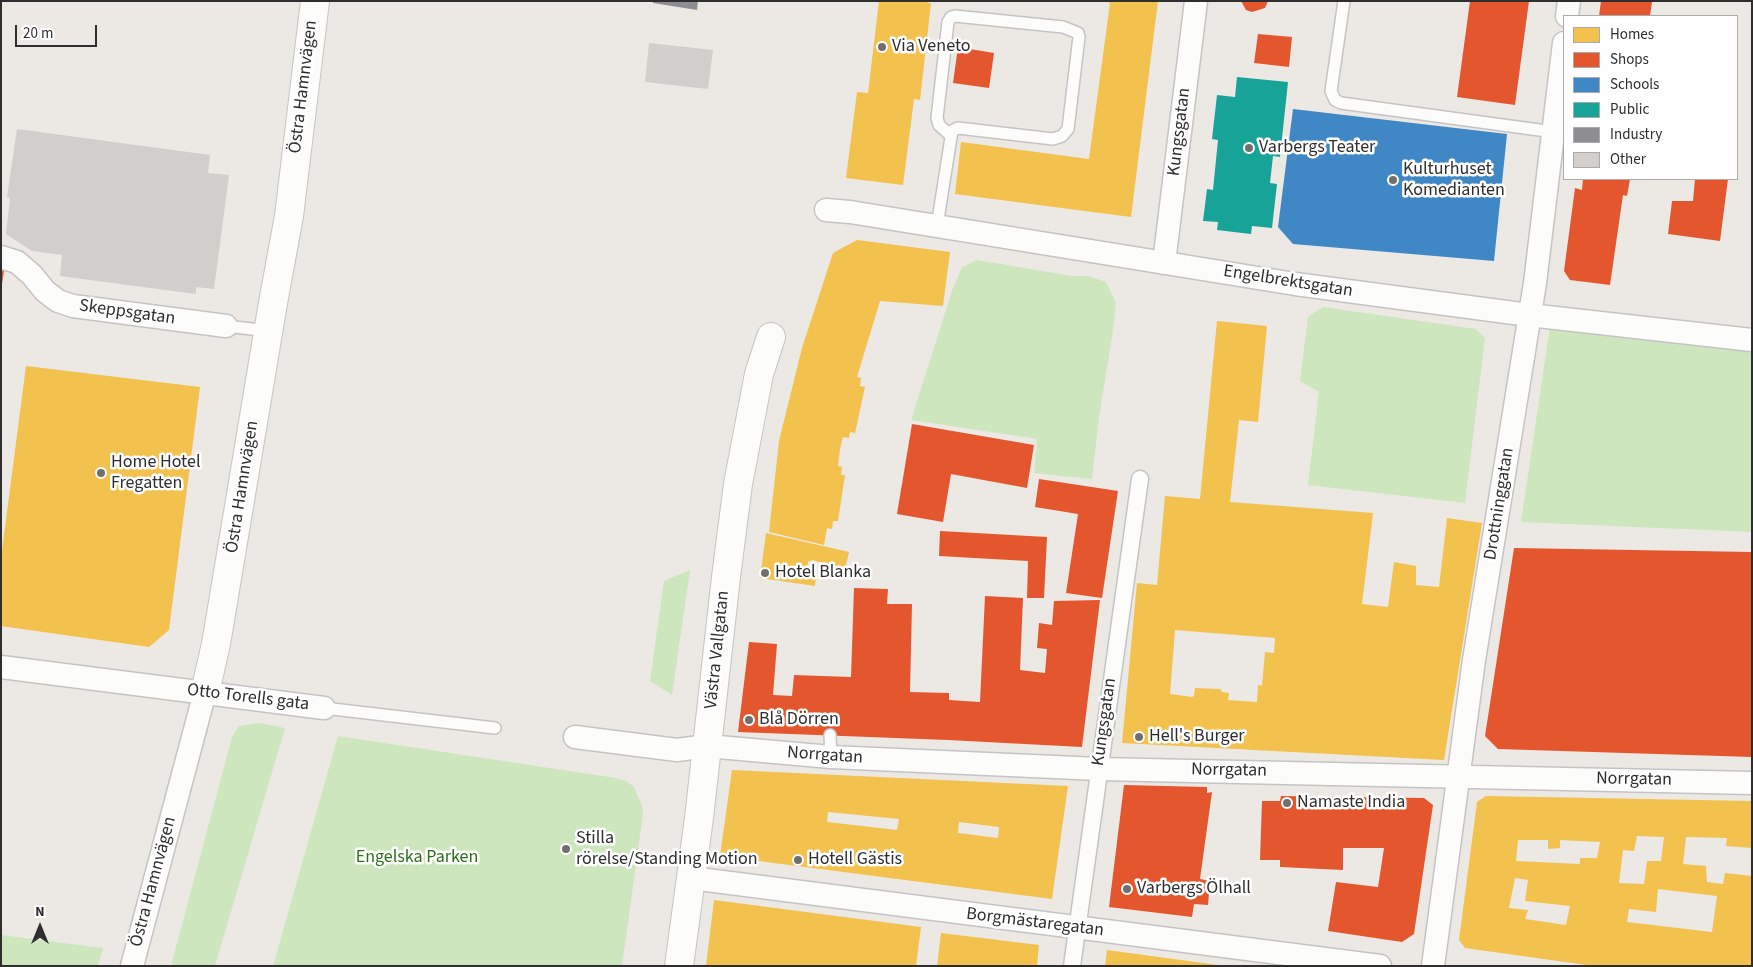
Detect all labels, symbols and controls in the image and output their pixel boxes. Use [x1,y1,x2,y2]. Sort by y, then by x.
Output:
scale bar [18,15,100,47]
legend [1563,15,1738,180]
street label: Östra Hamnvägen [285,19,323,155]
text: 20 m [23,23,53,44]
text: Homes [1610,24,1654,45]
place label: Via Veneto [892,36,970,58]
marker: Via Veneto [876,41,888,53]
text: Shops [1610,49,1649,70]
text: Schools [1610,74,1659,95]
street label: Kungsgatan [1164,87,1196,177]
text: Public [1610,99,1649,120]
text: Industry [1610,124,1662,145]
place label: Varbergs Teater [1259,137,1375,159]
marker: Varbergs Teater [1243,142,1255,154]
text: Other [1610,149,1646,170]
place label: Kulturhuset Komedianten [1403,159,1505,202]
marker: Kulturhuset Komedianten [1387,174,1399,186]
street label: Engelbrektsgatan [1222,261,1354,303]
street label: Skeppsgatan [78,296,176,330]
street label: Östra Hamnvägen [222,419,264,555]
street label: Drottninggatan [1480,446,1520,562]
place label: Home Hotel Fregatten [111,452,200,494]
marker: Home Hotel Fregatten [95,467,107,479]
place label: Hotel Blanka [775,562,871,584]
marker: Hotel Blanka [759,567,771,579]
street label: Västra Vallgatan [701,590,735,710]
street label: Kungsgatan [1088,677,1122,767]
street label: Otto Torells gata [186,680,310,716]
place label: Blå Dörren [759,709,839,731]
marker: Blå Dörren [743,714,755,726]
place label: Hell's Burger [1149,726,1245,748]
marker: Hell's Burger [1133,731,1145,743]
street label: Norrgatan [786,743,864,769]
street label: Norrgatan [1191,760,1267,782]
street label: Norrgatan [1596,769,1672,791]
place label: Namaste India [1297,792,1405,814]
marker: Namaste India [1281,797,1293,809]
street label: Östra Hamnvägen [126,814,182,950]
place label: Stilla rörelse/Standing Motion [576,828,758,871]
marker: Stilla rörelse/Standing Motion [560,843,572,855]
park label: Engelska Parken [356,847,478,869]
place label: Hotell Gästis [808,849,902,871]
marker: Hotell Gästis [792,854,804,866]
place label: Varbergs Ölhall [1137,878,1251,900]
marker: Varbergs Ölhall [1121,883,1133,895]
north arrow [15,902,65,952]
text: N [35,902,45,922]
street label: Borgmästaregatan [965,904,1105,942]

